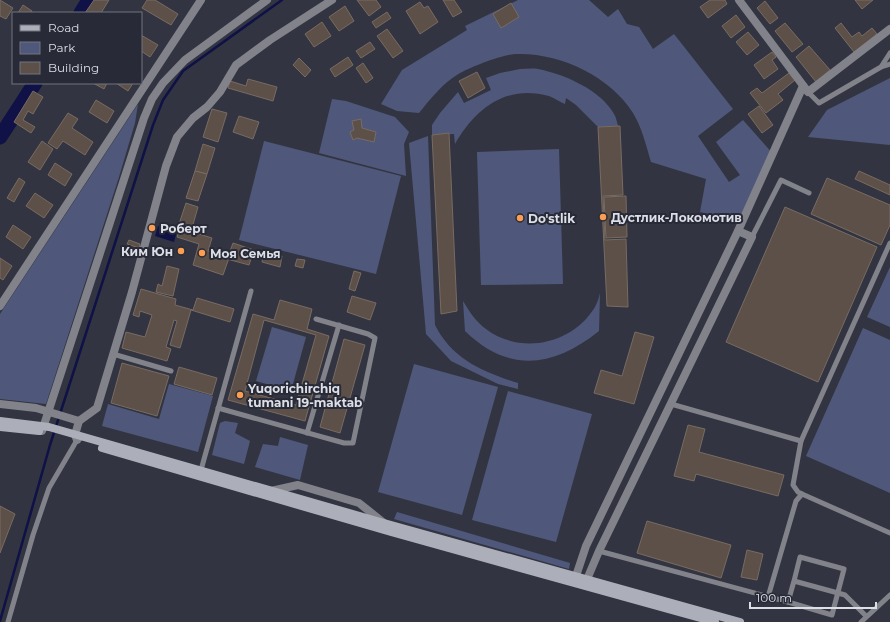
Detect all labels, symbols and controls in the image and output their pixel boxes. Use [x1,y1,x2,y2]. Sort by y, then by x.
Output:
legend [12,12,142,84]
text: Road [48,20,79,35]
text: Park [48,40,76,55]
text: Building [48,60,99,75]
place label: Дустлик-Локомотив [611,210,742,225]
place label: Do'stlik [528,211,575,226]
marker: Дустлик-Локомотив [598,212,608,222]
marker: Do'stlik [515,213,525,223]
place label: Роберт [160,221,207,236]
marker: Роберт [147,223,157,233]
place label: Ким Юн [121,244,173,259]
marker: Ким Юн [176,246,186,256]
place label: Моя Семья [210,246,281,261]
marker: Моя Семья [197,248,207,258]
place label: Yuqorichirchiq tumani 19-maktab [247,381,362,410]
marker: Yuqorichirchiq tumani 19-maktab [235,390,245,400]
scale bar [750,584,876,610]
text: 100 m [756,590,792,605]

